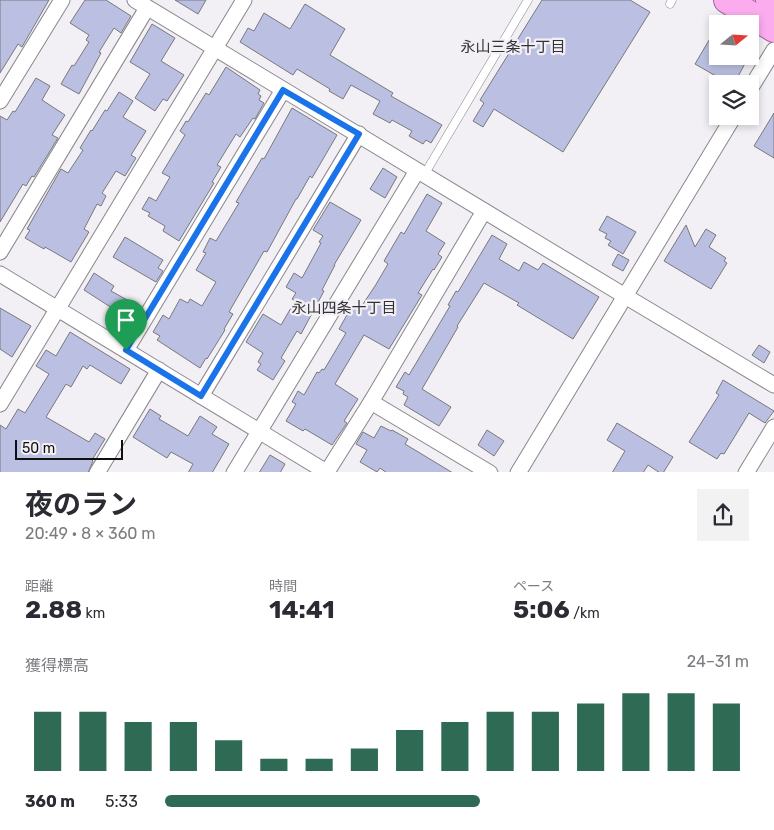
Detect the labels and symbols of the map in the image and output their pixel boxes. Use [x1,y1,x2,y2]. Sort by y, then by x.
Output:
north arrow [709,15,759,65]
district label: 永山三条十丁目 [460,38,566,56]
pin [105,299,147,350]
district label: 永山四条十丁目 [291,299,397,317]
scale bar [15,438,122,461]

